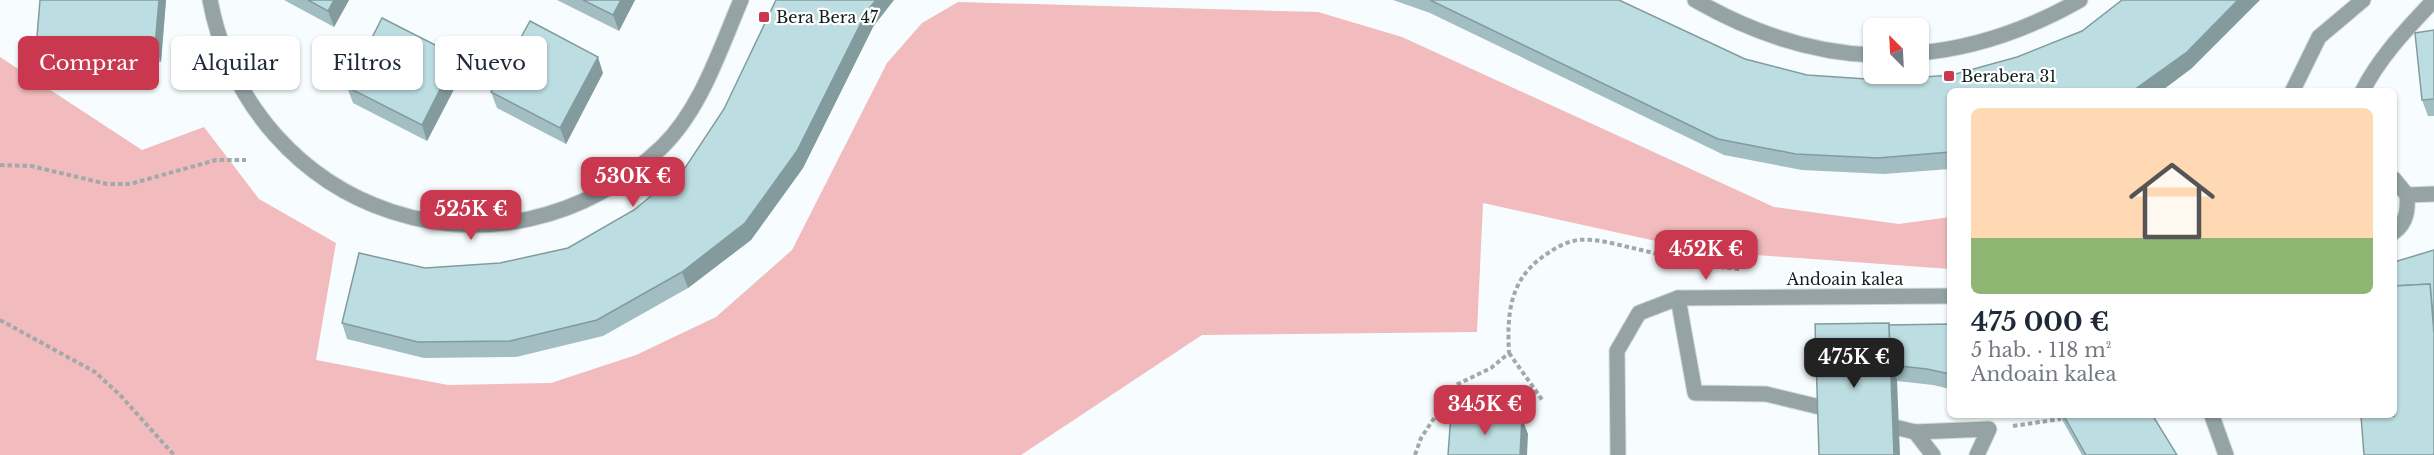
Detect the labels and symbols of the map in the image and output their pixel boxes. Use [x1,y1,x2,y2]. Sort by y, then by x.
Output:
place label: Bera Bera 47 [776,7,879,27]
marker: Bera Bera 47 [757,10,771,24]
north arrow [1863,18,1929,84]
place label: Berabera 31 [1961,66,2056,86]
marker: Berabera 31 [1942,69,1956,83]
pin: 530K € [584,157,682,208]
pin: 525K € [422,190,520,241]
pin: 452K € [1657,230,1755,281]
street label: Andoain kalea [1786,269,1903,289]
pin: 475K € [1805,338,1903,389]
pin: 345K € [1436,385,1534,436]

